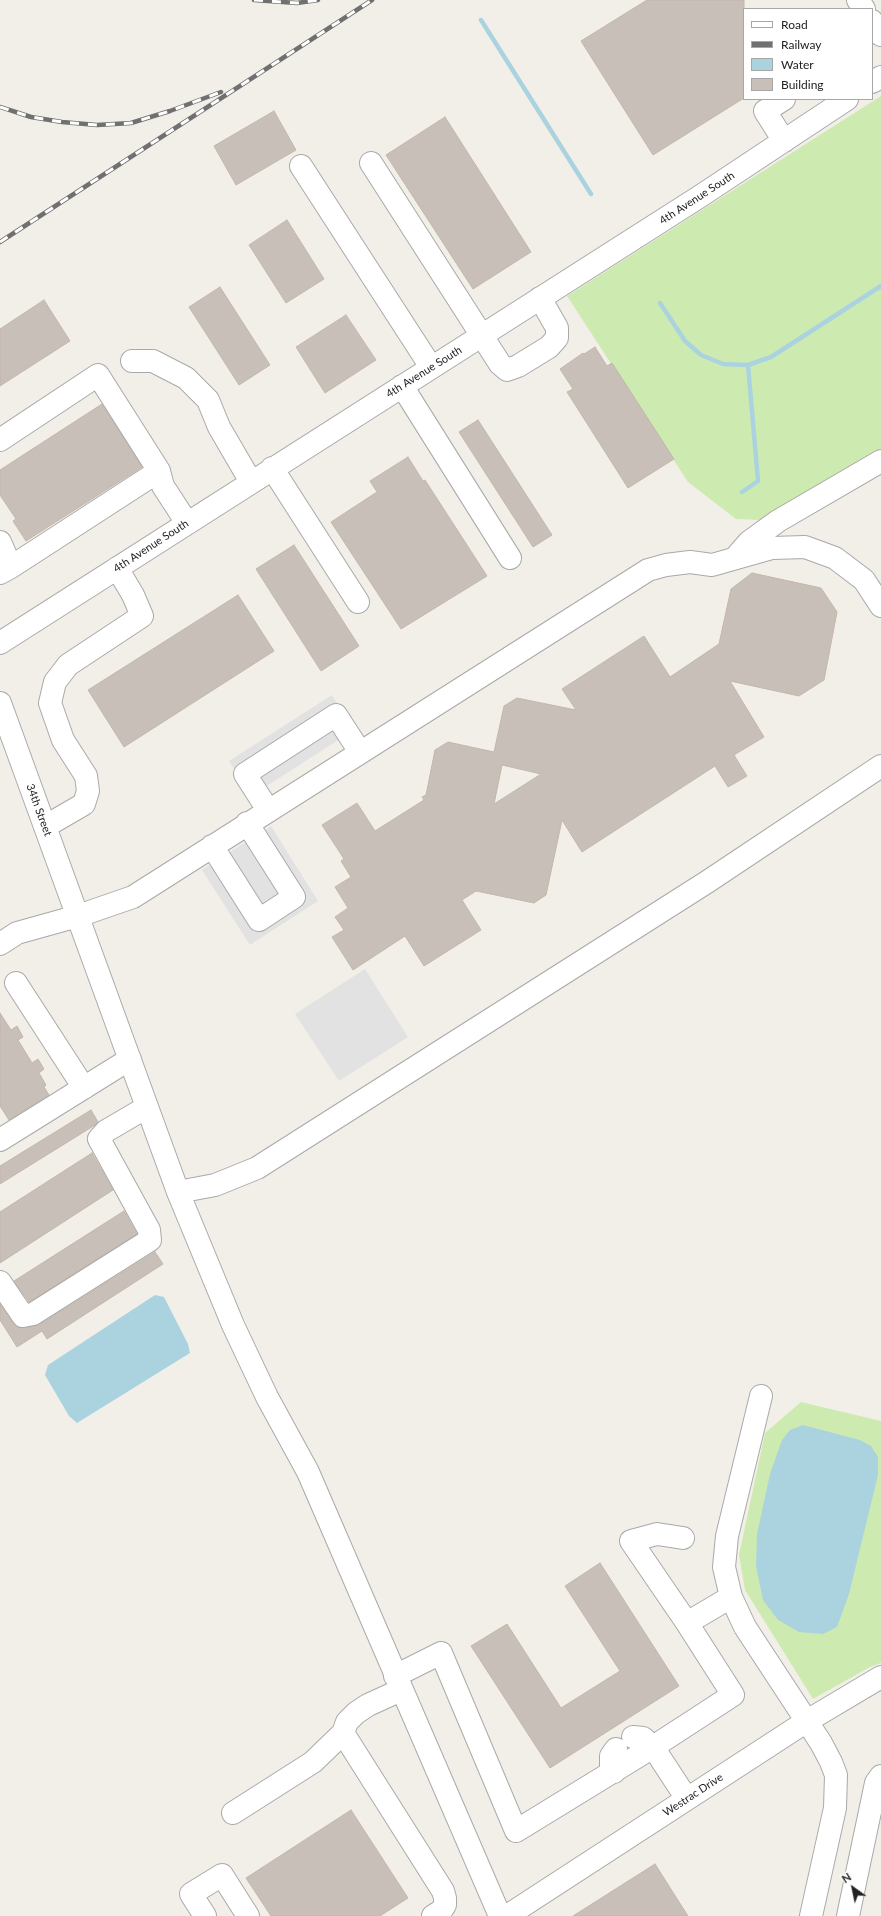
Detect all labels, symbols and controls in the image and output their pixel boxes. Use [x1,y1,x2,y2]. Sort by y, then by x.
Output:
legend [743,8,873,100]
text: Road [781,17,808,32]
text: Railway [781,37,821,52]
text: Water [781,57,814,72]
text: Building [781,77,824,92]
street label: 4th Avenue South [657,169,737,227]
street label: 4th Avenue South [384,343,464,401]
street label: 4th Avenue South [111,517,191,575]
street label: 34th Street [23,782,55,838]
street label: Westrac Drive [660,1771,726,1819]
north arrow [833,1868,873,1908]
text: N [839,1870,853,1885]

